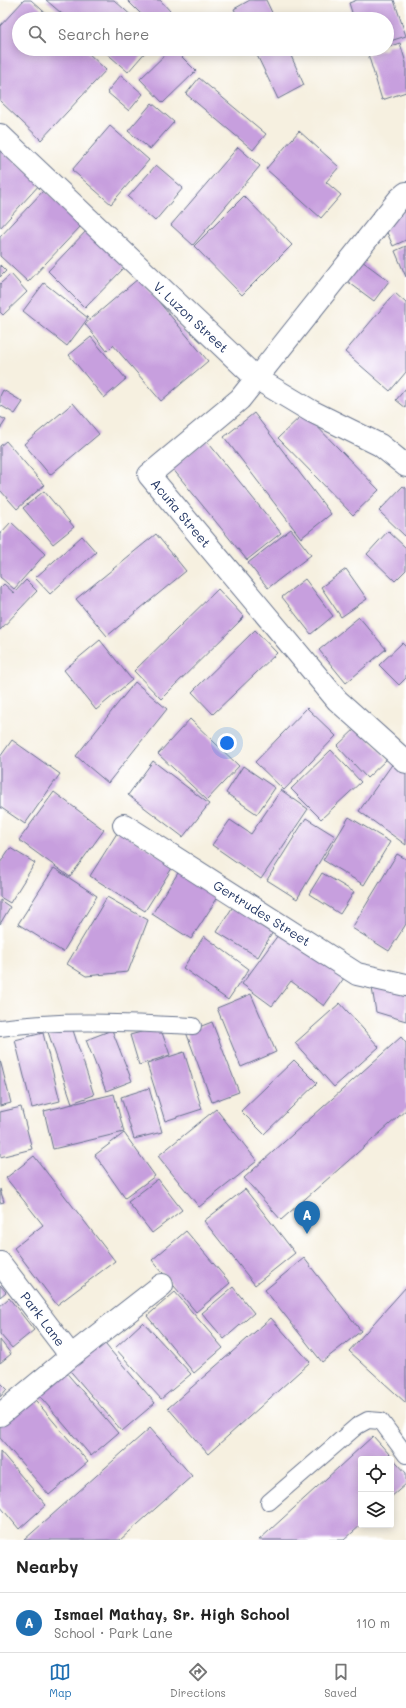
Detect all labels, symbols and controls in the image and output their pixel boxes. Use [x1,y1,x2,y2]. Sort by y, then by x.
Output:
search box [12,12,394,56]
icon: search [26,23,48,45]
text: Search here [58,24,149,44]
street label: V. Luzon Street [150,277,233,356]
street label: Acuña Street [148,475,215,551]
your location [217,733,237,753]
street label: Gertrudes Street [210,876,314,950]
pin: A [294,1201,320,1234]
street label: Park Lane [17,1288,69,1349]
map controls [358,1456,394,1528]
button: locate [358,1456,394,1492]
button: layers [358,1492,394,1528]
text: Nearby [16,1555,78,1577]
text: Ismael Mathay, Sr. High School [54,1604,290,1624]
text: A [24,1614,34,1631]
text: 110 m [356,1614,390,1631]
text: School · Park Lane [54,1624,173,1641]
tab: Map [49,1661,72,1700]
tab: Directions [170,1661,226,1700]
tab: Saved [324,1661,357,1700]

